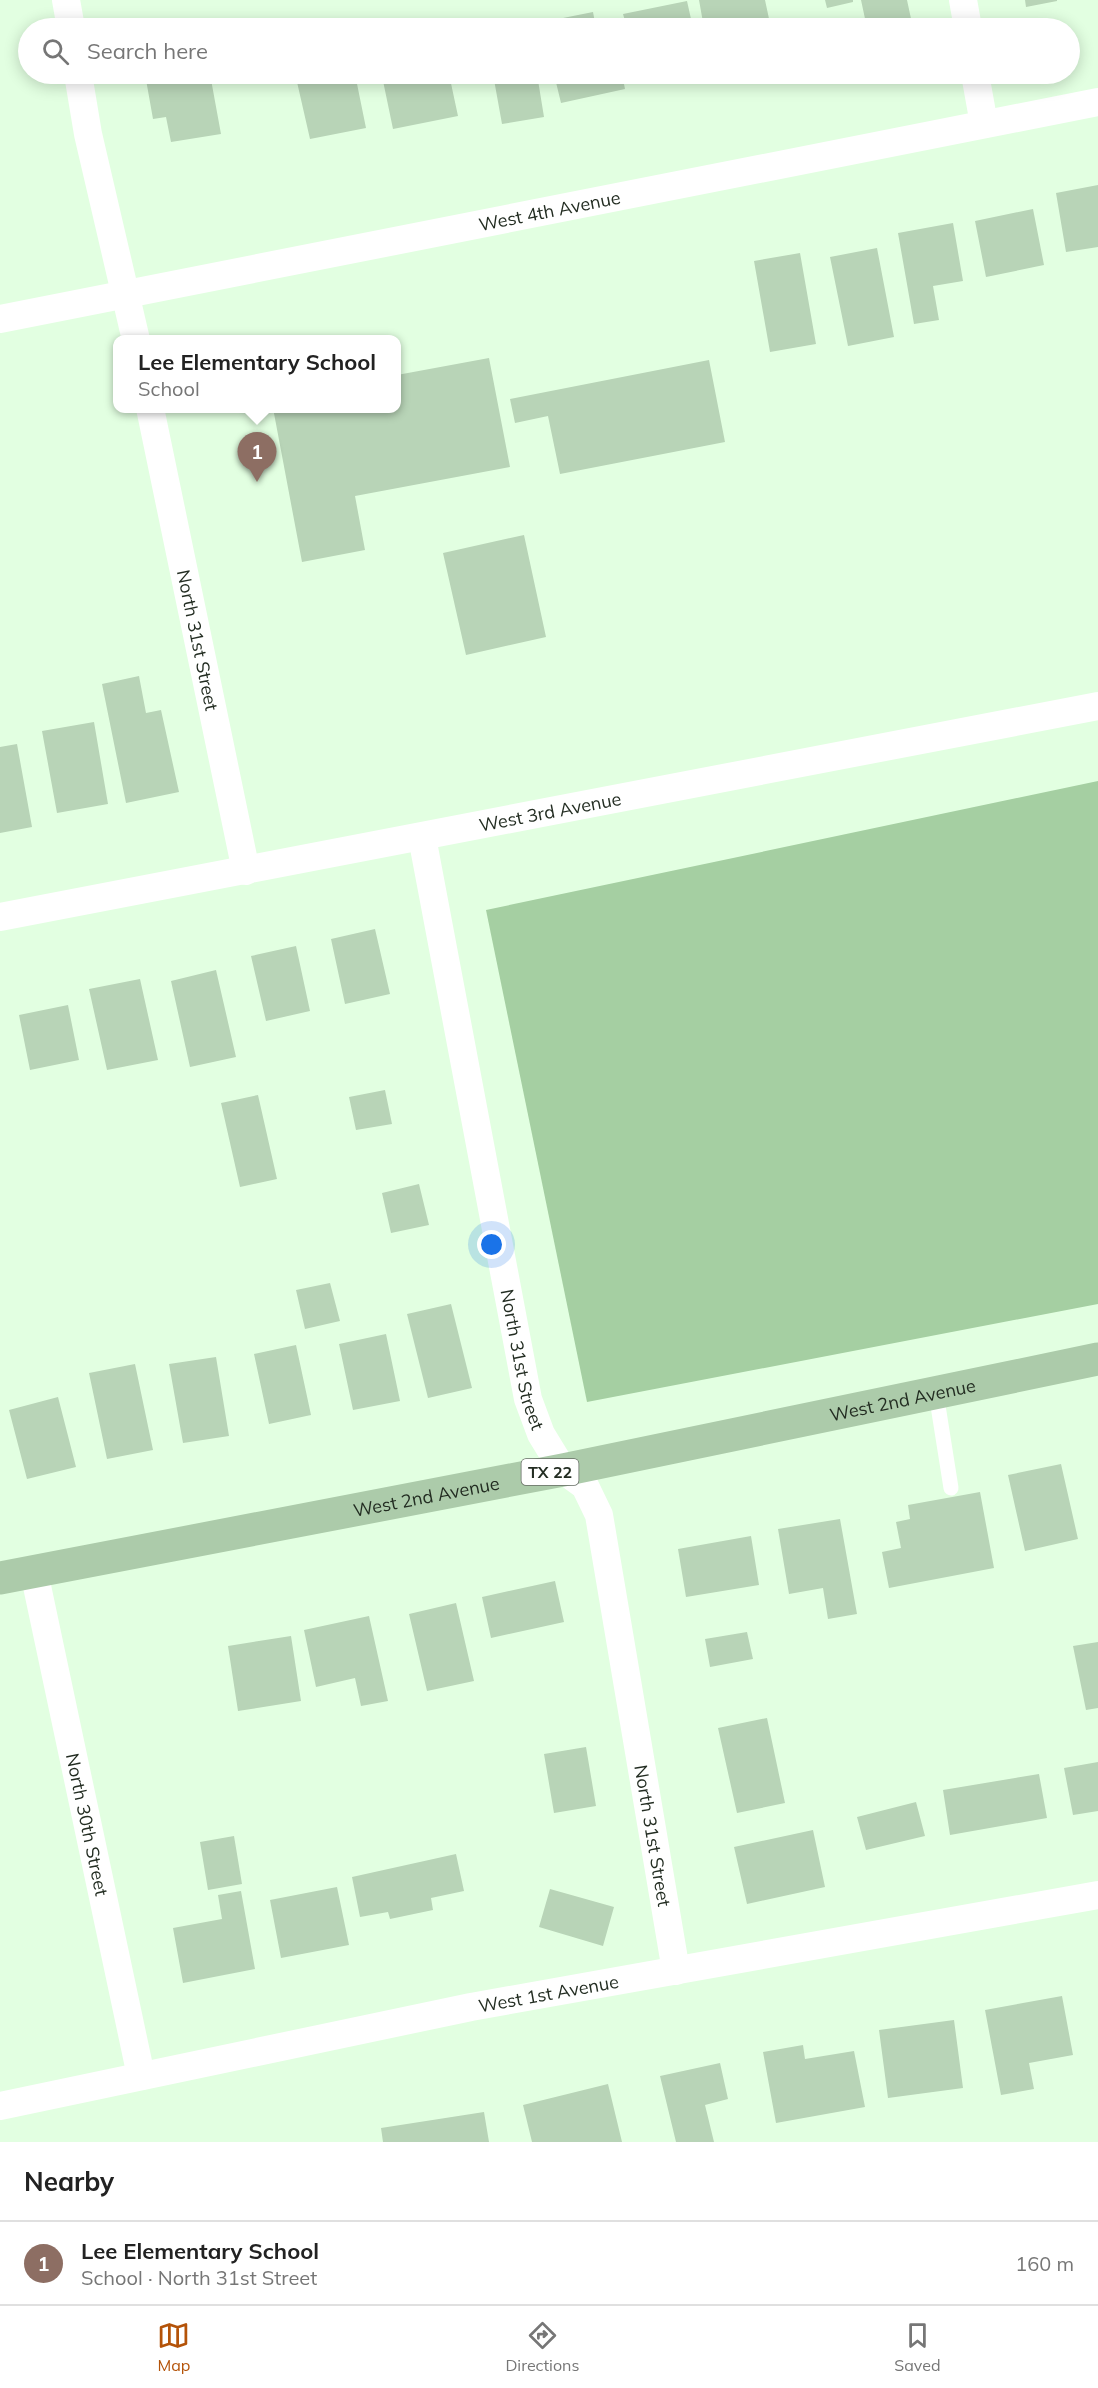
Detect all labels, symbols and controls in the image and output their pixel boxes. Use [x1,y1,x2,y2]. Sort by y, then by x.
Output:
search box [18,18,1080,84]
icon: search [39,35,72,68]
text: Search here [87,37,208,65]
street label: West 4th Avenue [477,185,622,236]
popup [113,335,401,413]
text: Lee Elementary School [138,348,376,376]
text: School [138,376,200,401]
pin: 1 [238,432,276,482]
street label: North 31st Street [172,567,224,713]
street label: West 3rd Avenue [477,786,623,836]
your location [477,1230,506,1259]
street label: North 31st Street [496,1287,550,1433]
street label: West 2nd Avenue [828,1373,977,1426]
road number: TX 22 [522,1459,578,1485]
street label: West 2nd Avenue [351,1471,501,1521]
street label: North 30th Street [61,1751,114,1898]
street label: North 31st Street [630,1763,676,1908]
street label: West 1st Avenue [477,1969,620,2017]
text: Nearby [24,2165,114,2198]
text: Lee Elementary School [81,2237,319,2265]
text: 1 [38,2251,50,2276]
text: 160 m [1015,2251,1074,2276]
text: School · North 31st Street [81,2265,317,2290]
tab: Map [157,2319,190,2375]
tab: Directions [505,2319,579,2375]
tab: Saved [894,2319,941,2375]

